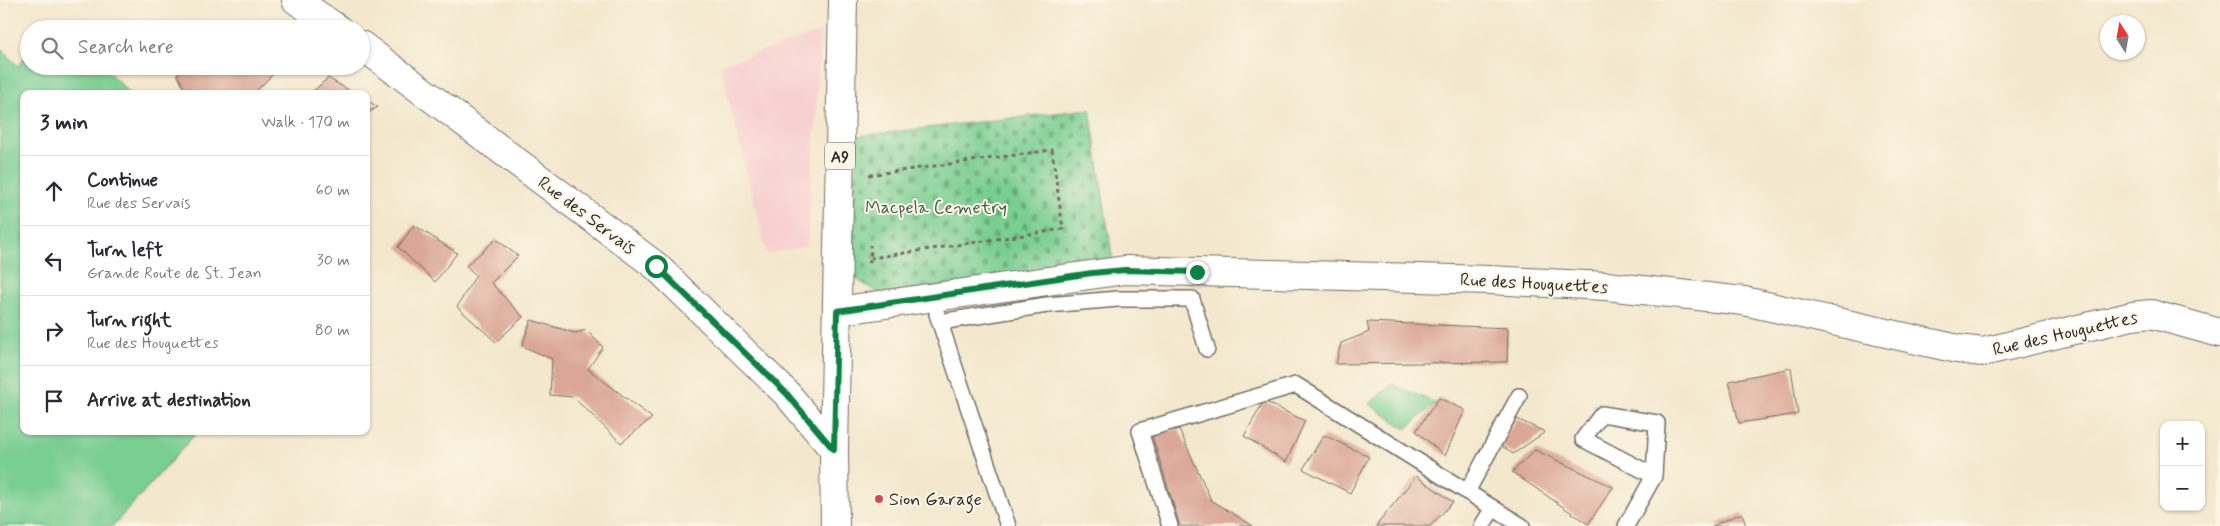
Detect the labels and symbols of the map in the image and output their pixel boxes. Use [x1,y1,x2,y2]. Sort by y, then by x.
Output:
north arrow [2100,15,2145,60]
road number: A9 [825,142,855,170]
street label: Rue des Servais [533,171,640,260]
park label: Macpela Cemetry [865,196,1007,220]
route start [645,255,668,278]
route end [1186,261,1209,284]
street label: Rue des Houguettes [1459,268,1609,300]
street label: Rue des Houguettes [1990,306,2140,362]
place label: Sion Garage [889,488,982,514]
marker: Sion Garage [873,493,885,505]

